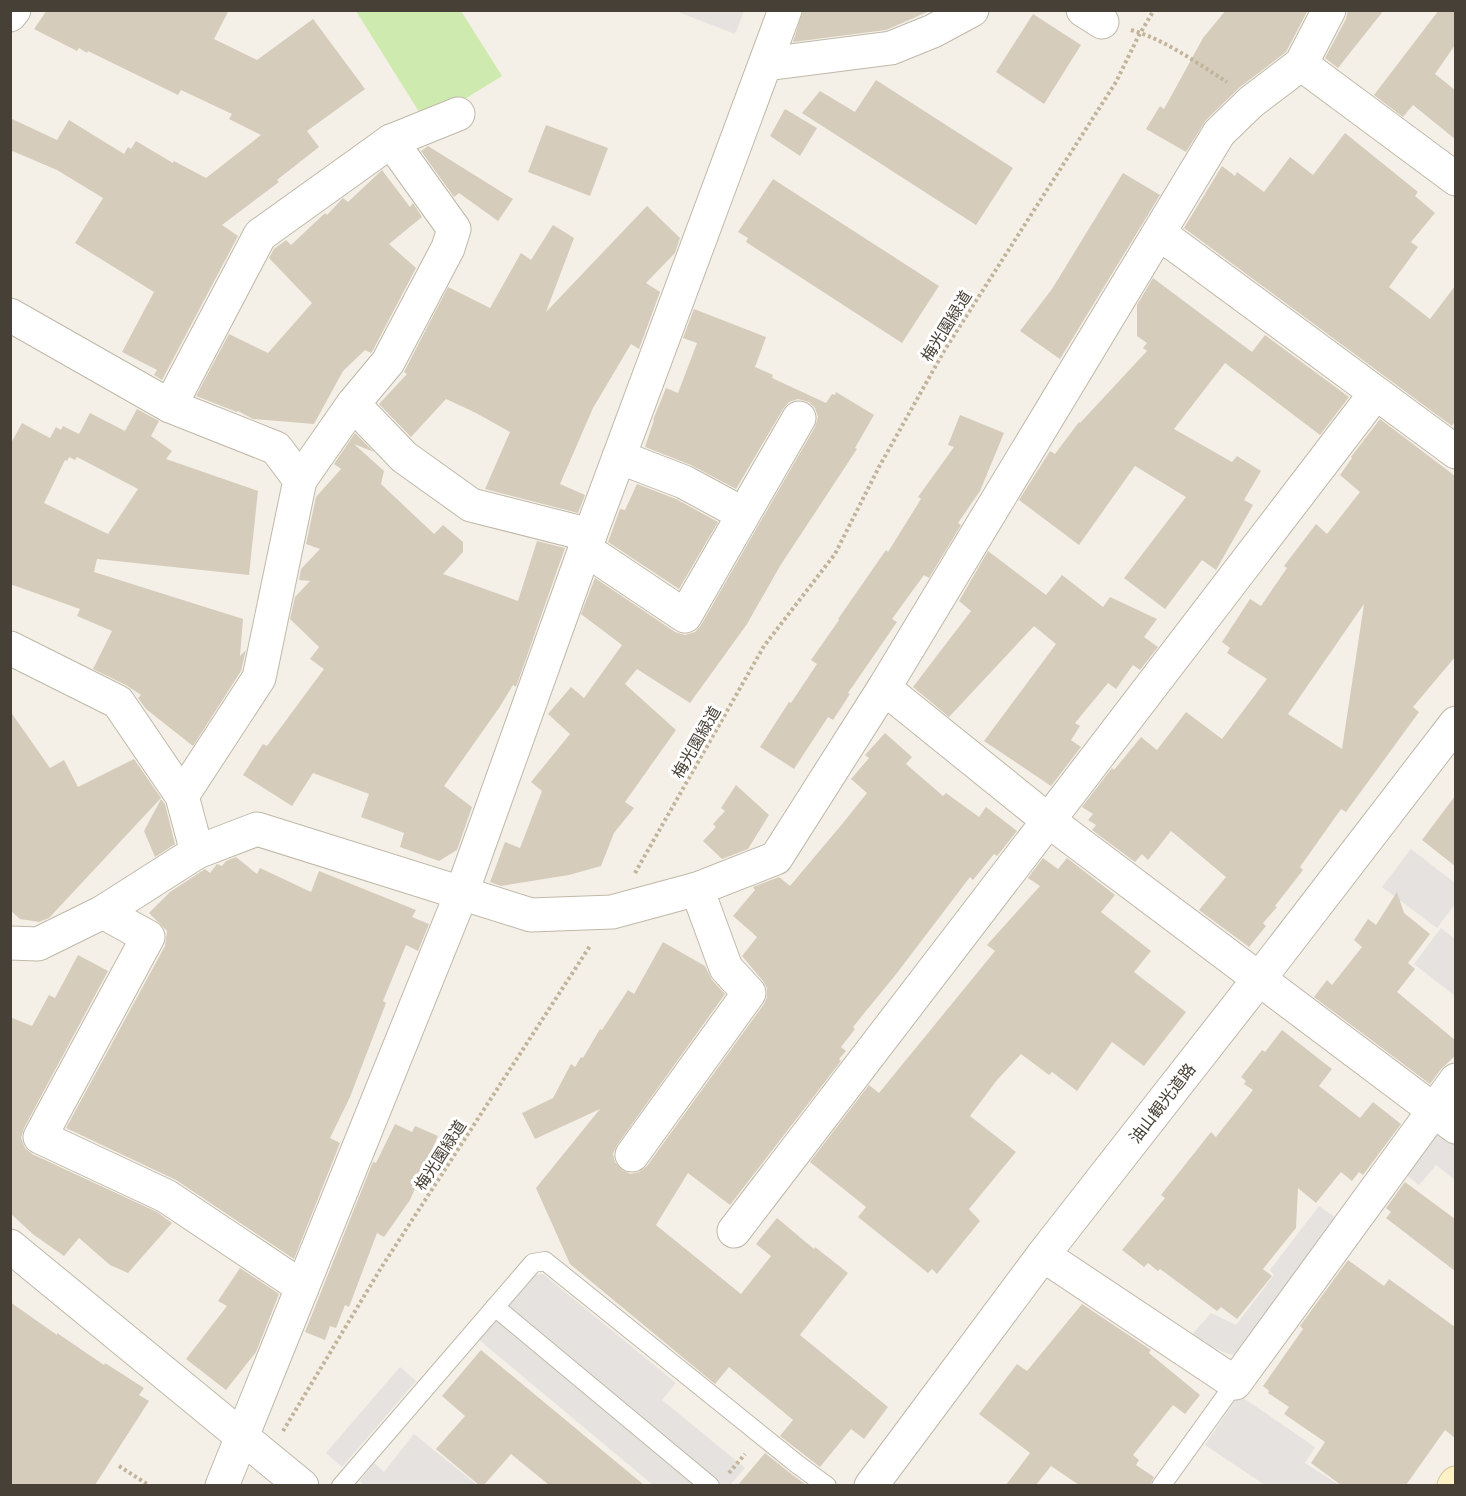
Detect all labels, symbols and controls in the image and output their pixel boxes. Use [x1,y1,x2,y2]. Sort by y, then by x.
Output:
street label: 梅光園緑道 [918,288,977,366]
street label: 梅光園緑道 [669,703,726,783]
street label: 油山観光道路 [1126,1060,1201,1148]
street label: 梅光園緑道 [412,1117,472,1195]

